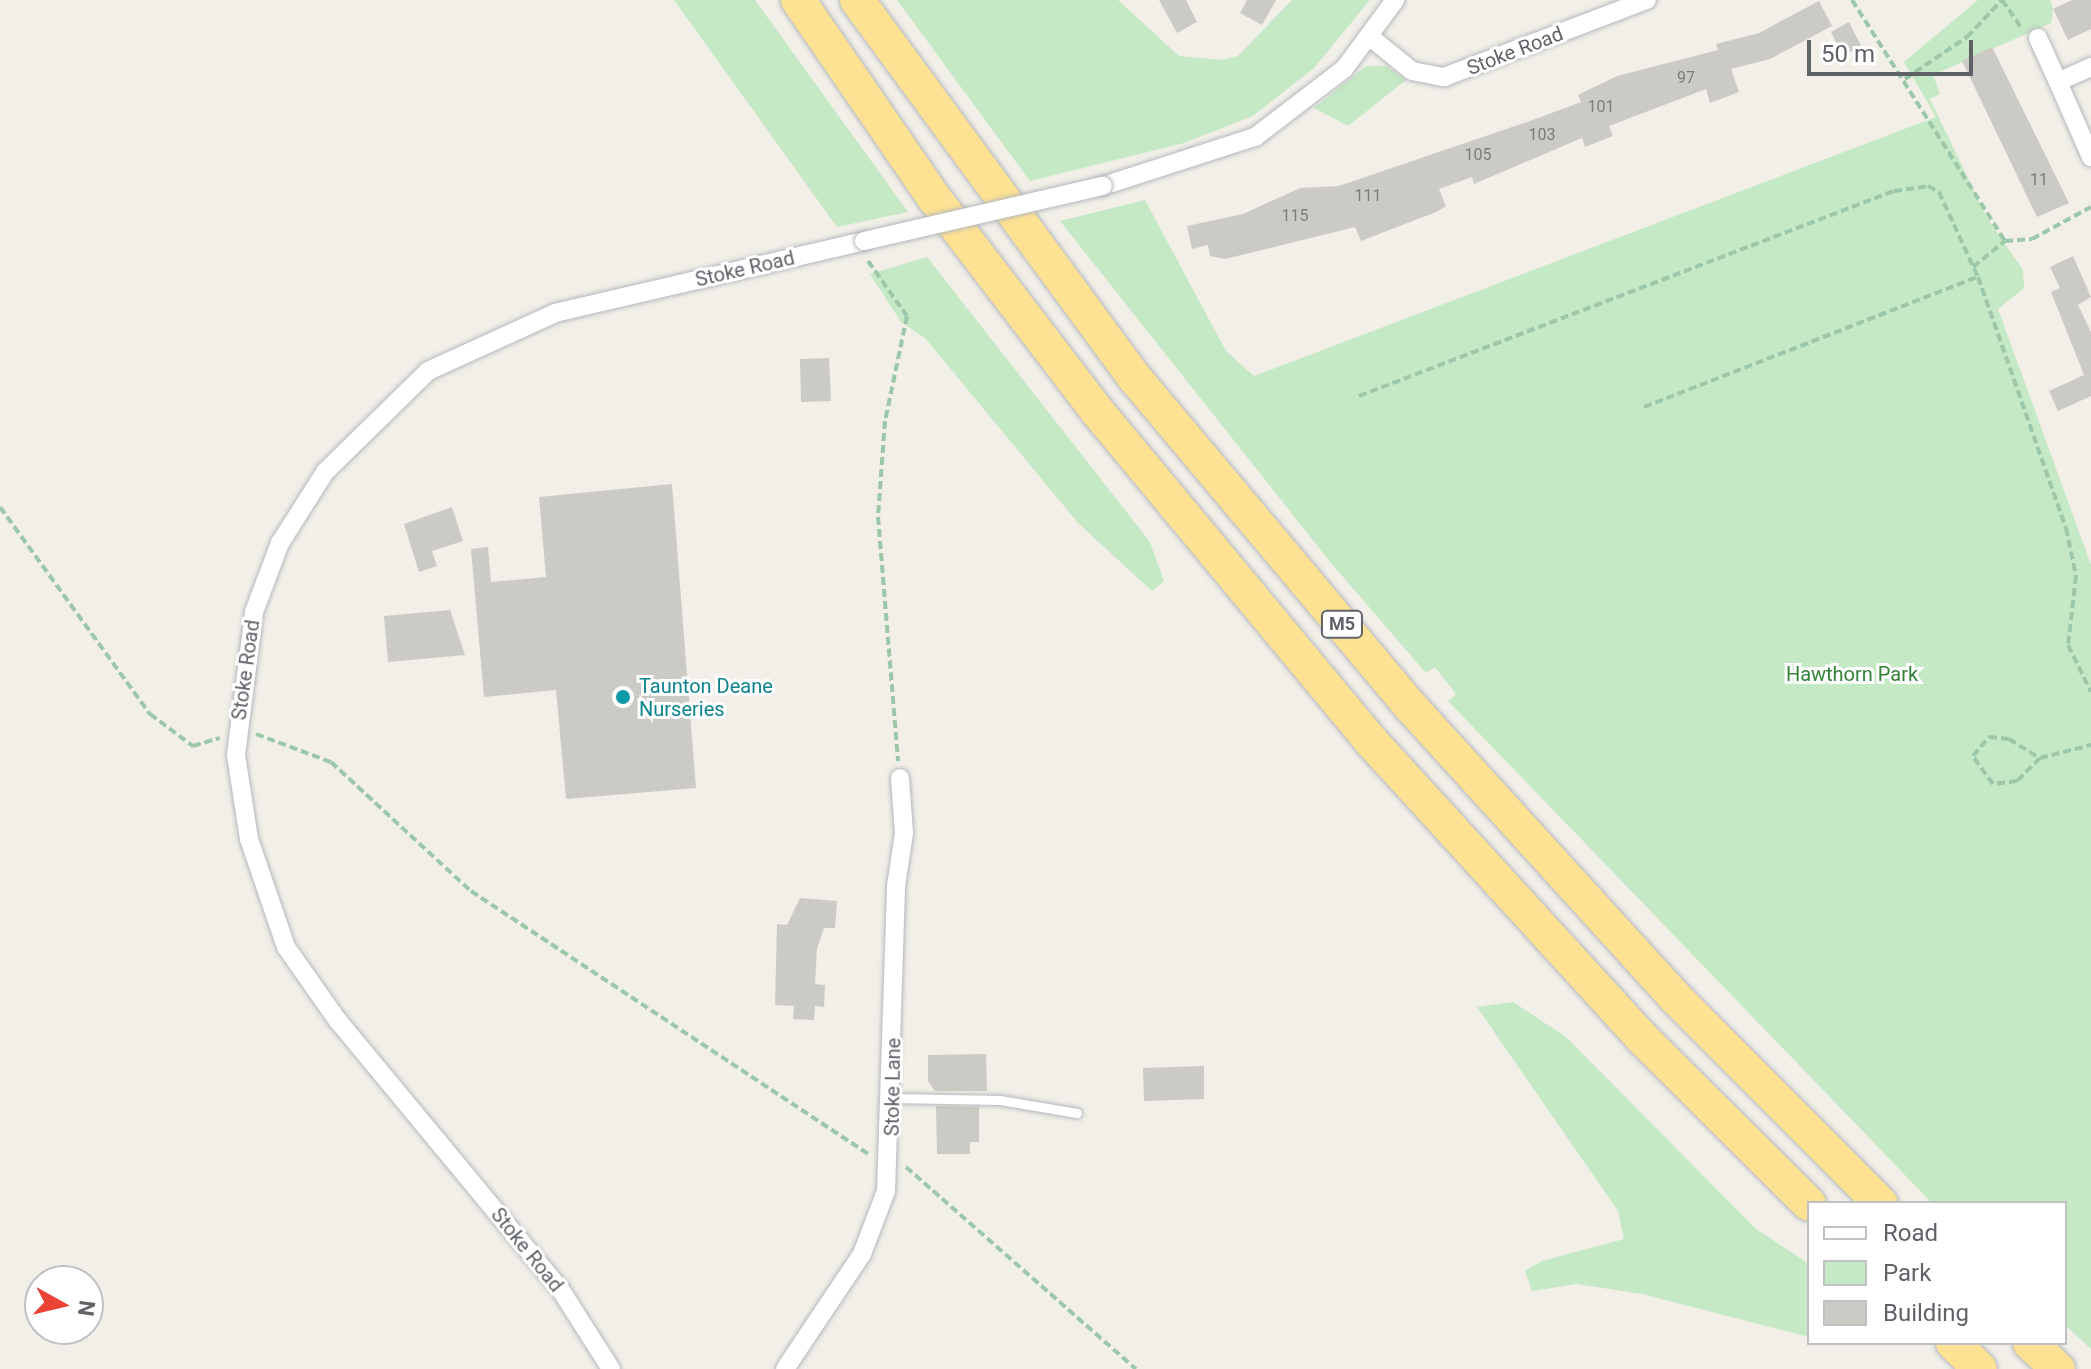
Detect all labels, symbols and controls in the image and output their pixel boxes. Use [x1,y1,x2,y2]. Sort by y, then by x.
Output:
street label: Stoke Road [1464,22,1566,80]
scale bar [1811,24,1977,74]
text: 50 m [1821,40,1875,68]
house number: 97 [1677,68,1695,88]
house number: 101 [1588,97,1614,117]
house number: 103 [1529,125,1555,145]
house number: 105 [1465,145,1491,165]
house number: 11 [2030,170,2048,190]
house number: 111 [1355,186,1381,206]
house number: 115 [1282,206,1308,226]
street label: Stoke Road [693,246,797,292]
road number: M5 [1320,610,1364,638]
street label: Stoke Road [227,618,265,722]
park label: Hawthorn Park [1786,662,1918,686]
place label: Taunton Deane Nurseries [639,674,773,721]
marker: Taunton Deane Nurseries [614,688,632,706]
street label: Stoke Lane [880,1038,906,1136]
legend [1807,1201,2067,1345]
street label: Stoke Road [486,1203,568,1297]
text: Road [1883,1219,1938,1247]
text: Park [1883,1259,1931,1287]
north arrow [24,1265,104,1345]
text: N [73,1299,100,1318]
text: Building [1883,1299,1969,1327]

